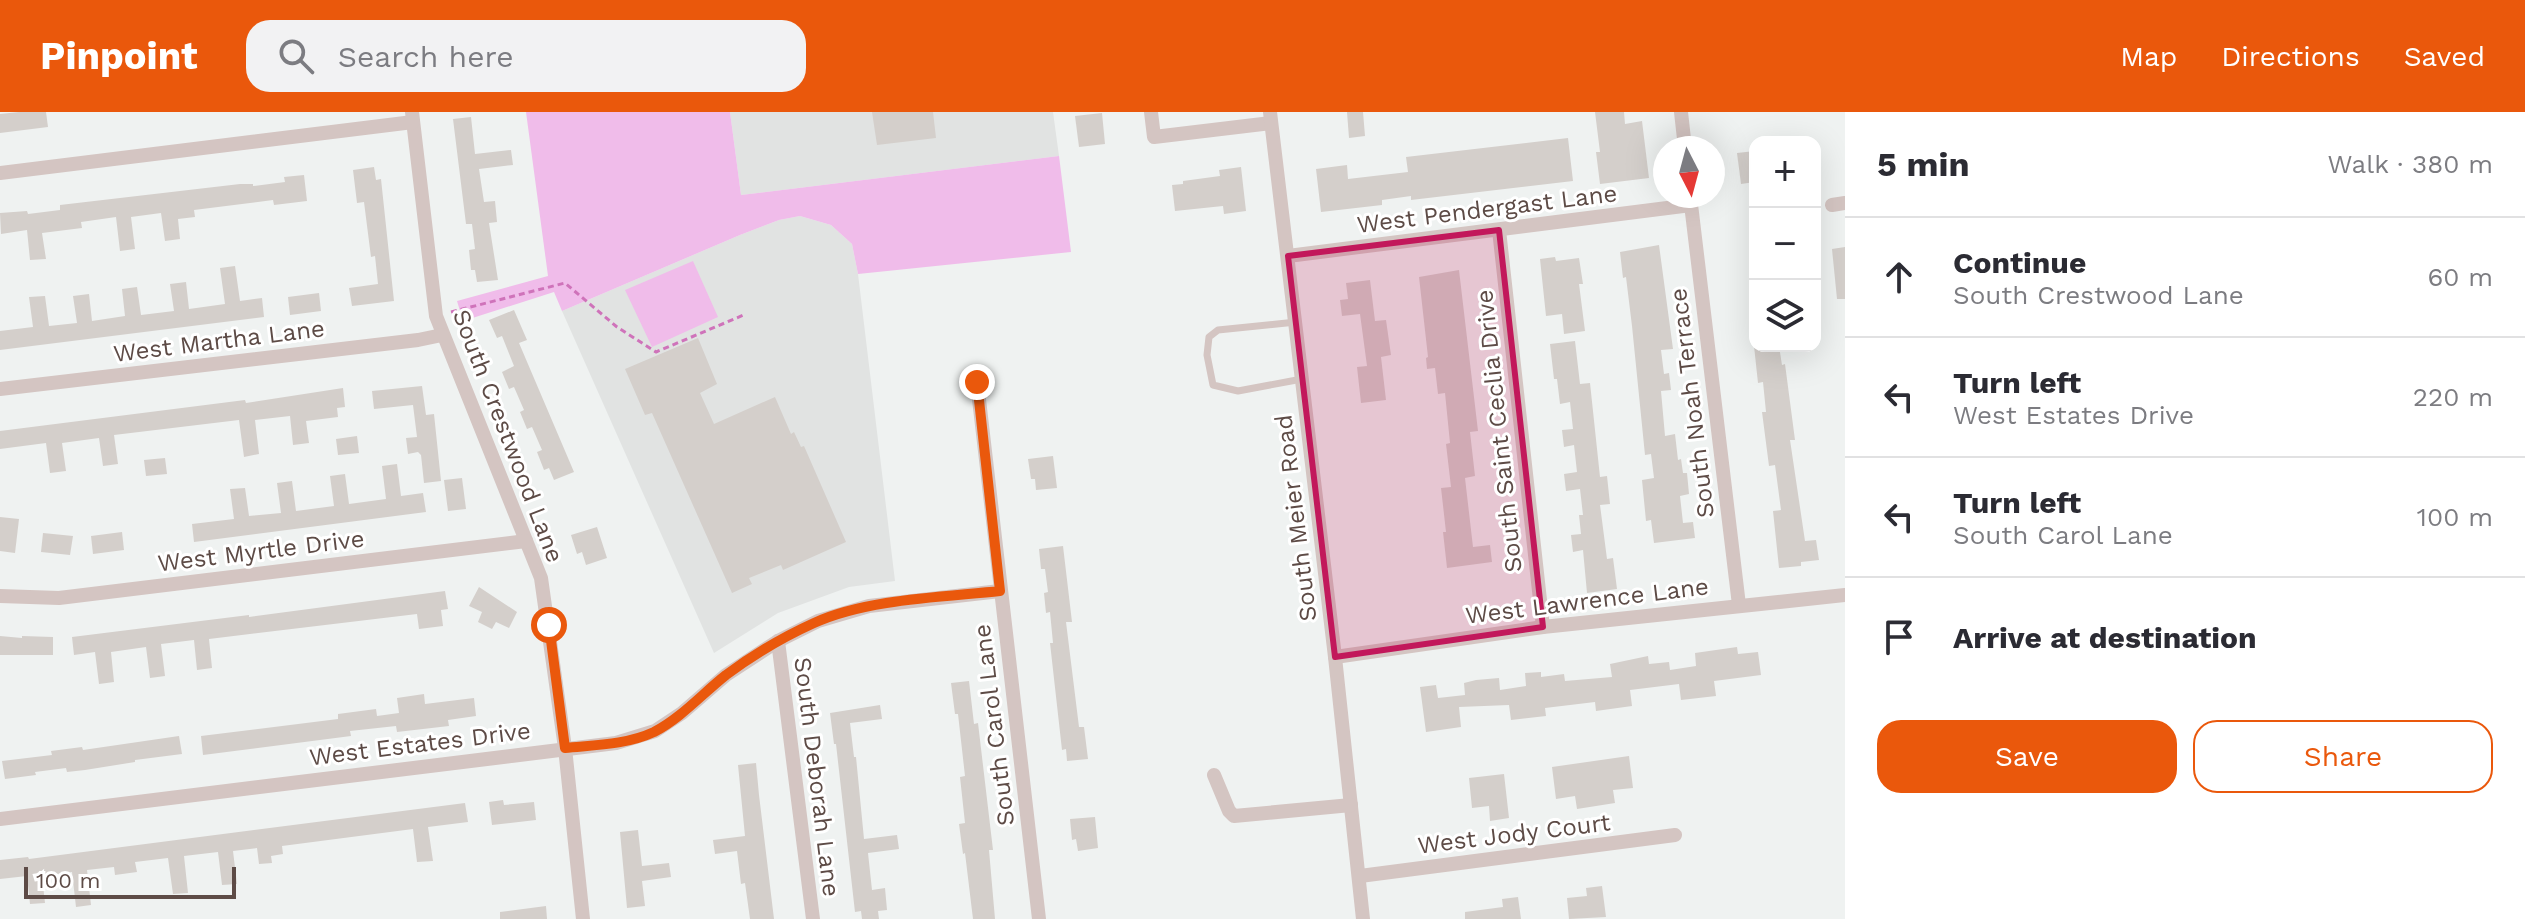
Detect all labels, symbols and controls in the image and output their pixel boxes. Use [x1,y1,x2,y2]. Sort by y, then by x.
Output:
search box [246,20,806,92]
text: Pinpoint [40,34,198,78]
icon: search [274,34,318,78]
text: Search here [338,39,514,74]
text: Map [2120,40,2177,73]
text: Directions [2221,40,2360,73]
text: Saved [2404,40,2485,73]
north arrow [1653,136,1725,208]
map controls [1749,136,1821,352]
button: + [1749,136,1821,208]
text: 5 min [1877,144,1970,184]
text: Walk · 380 m [2328,149,2493,179]
street label: West Pendergast Lane [1355,179,1619,239]
button: − [1749,208,1821,280]
text: Continue [1953,245,2086,280]
icon: ahead [1877,255,1921,299]
text: 60 m [2427,262,2493,292]
button: layers [1749,280,1821,352]
text: South Crestwood Lane [1953,280,2244,310]
street label: South Noah Terrace [1664,286,1720,520]
street label: South Saint Ceclia Drive [1470,288,1528,574]
street label: South Crestwood Lane [447,306,569,566]
street label: West Martha Lane [112,314,326,368]
route end [959,364,995,400]
text: Turn left [1953,365,2081,400]
icon: left [1877,375,1921,419]
text: 220 m [2413,382,2493,412]
text: West Estates Drive [1953,400,2194,430]
street label: South Meier Road [1269,413,1323,623]
text: Turn left [1953,485,2081,520]
icon: left [1877,495,1921,539]
text: 100 m [2417,502,2493,532]
text: South Carol Lane [1953,520,2173,550]
street label: West Myrtle Drive [156,524,366,578]
street label: West Lawrence Lane [1464,572,1710,630]
route start [531,607,567,643]
icon: arrive [1877,615,1921,659]
text: Arrive at destination [1953,620,2257,655]
street label: South Carol Lane [968,623,1020,827]
street label: South Deborah Lane [788,656,846,898]
street label: West Estates Drive [308,717,532,771]
button: Save [1877,720,2177,793]
button: Share [2193,720,2493,793]
street label: West Jody Court [1416,808,1612,860]
scale bar [24,863,236,899]
text: 100 m [36,868,100,893]

